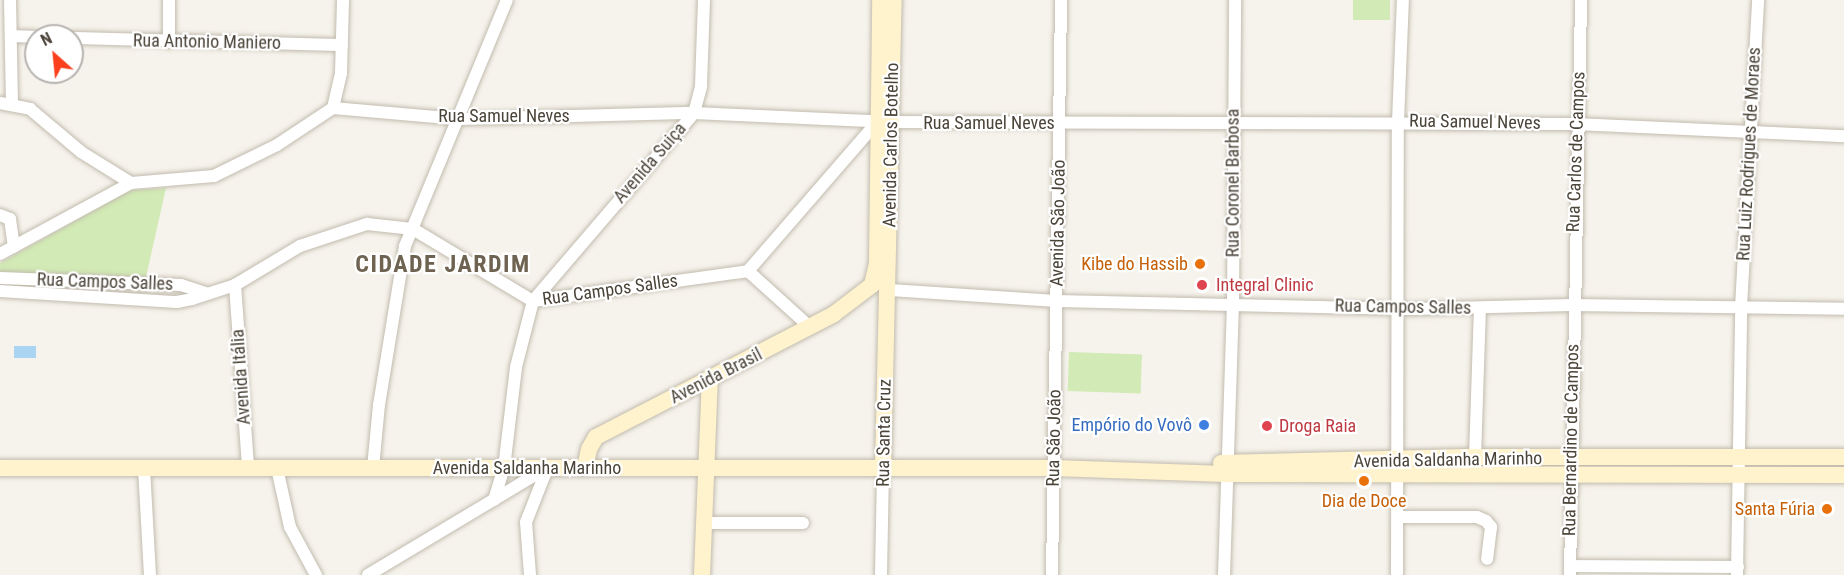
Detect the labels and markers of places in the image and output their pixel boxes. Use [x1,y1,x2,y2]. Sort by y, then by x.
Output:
place label: Kibe do Hassib [1081,253,1188,275]
marker: Kibe do Hassib [1193,257,1207,271]
place label: Integral Clinic [1216,274,1314,296]
marker: Integral Clinic [1193,276,1211,294]
place label: Empório do Vovô [1072,414,1192,436]
place label: Droga Raia [1279,415,1356,437]
marker: Empório do Vovô [1197,418,1211,432]
marker: Droga Raia [1260,419,1274,433]
marker: Dia de Doce [1357,474,1371,488]
place label: Dia de Doce [1322,490,1406,512]
place label: Santa Fúria [1735,498,1815,520]
marker: Santa Fúria [1820,502,1834,516]

